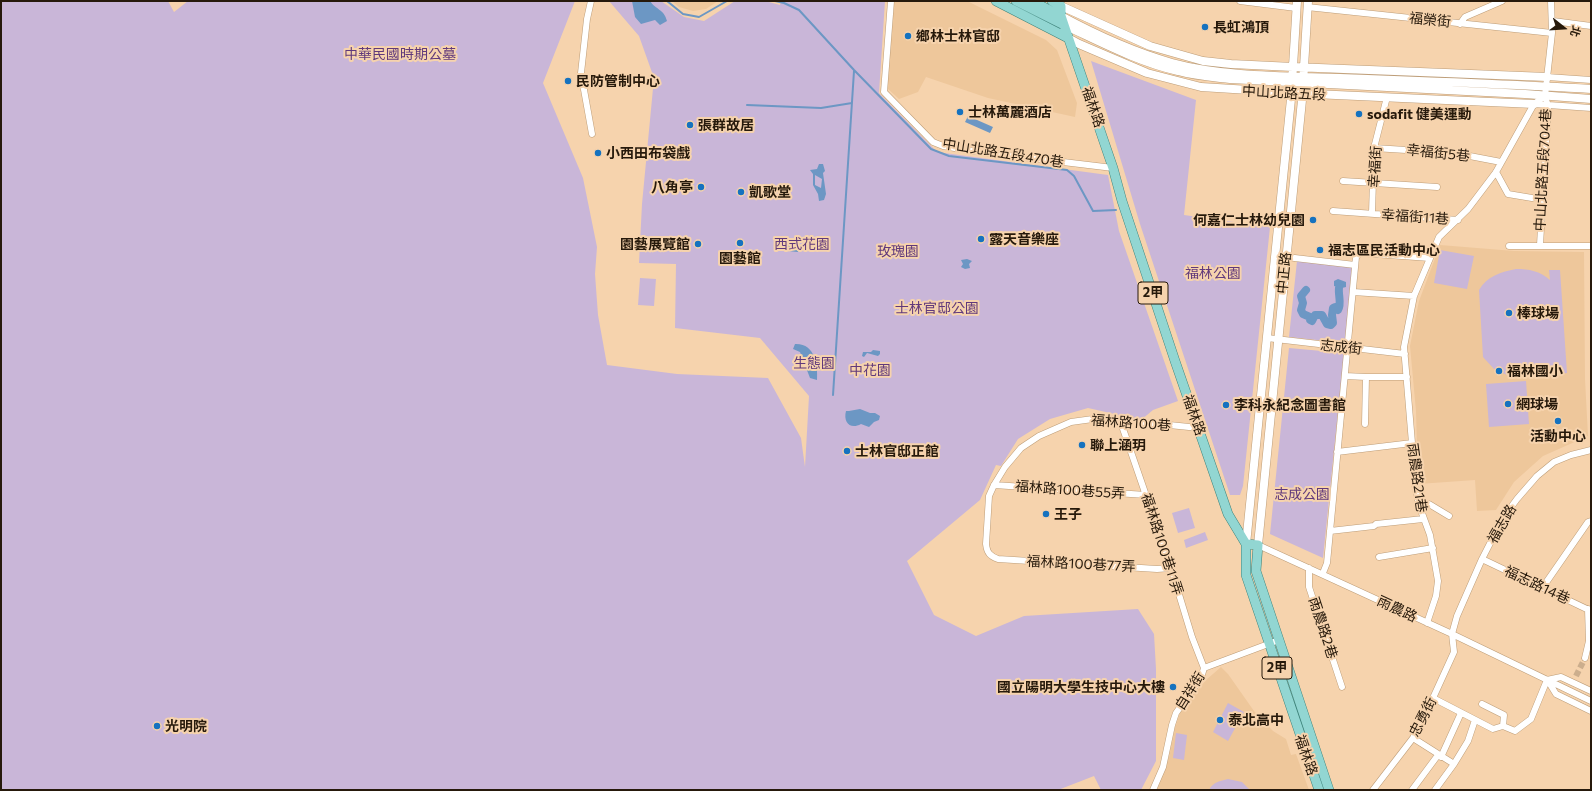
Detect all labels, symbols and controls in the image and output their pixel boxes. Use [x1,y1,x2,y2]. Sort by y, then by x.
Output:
north arrow [1544,8,1584,48]
street label: 福榮街 [1408,9,1452,31]
place label: 長虹鴻頂 [1213,19,1269,35]
marker: 長虹鴻頂 [1200,22,1210,32]
text: 北 [1568,24,1584,39]
place label: 鄉林士林官邸 [916,28,1000,44]
marker: 鄉林士林官邸 [903,31,913,41]
park label: 中華民國時期公墓 [344,46,456,62]
place label: 民防管制中心 [576,73,660,89]
marker: 民防管制中心 [563,76,573,86]
street label: 中山北路五段 [1242,82,1326,104]
street label: 福林路 [1078,84,1108,130]
place label: 士林萬麗酒店 [968,104,1052,120]
place label: sodafit 健美運動 [1367,106,1472,122]
marker: 士林萬麗酒店 [955,107,965,117]
street label: 中山北路五段704巷 [1531,108,1555,232]
marker: sodafit 健美運動 [1354,109,1364,119]
place label: 張群故居 [698,117,754,133]
marker: 張群故居 [685,120,695,130]
street label: 中山北路五段470巷 [941,135,1065,171]
street label: 幸福街5巷 [1405,141,1471,165]
place label: 小西田布袋戲 [606,145,690,161]
street label: 幸福街 [1365,145,1385,189]
marker: 小西田布袋戲 [593,148,603,158]
place label: 八角亭 [651,179,693,195]
marker: 八角亭 [696,182,706,192]
place label: 凱歌堂 [749,184,791,200]
marker: 凱歌堂 [736,187,746,197]
street label: 幸福街11巷 [1381,206,1449,228]
place label: 何嘉仁士林幼兒園 [1193,212,1305,228]
marker: 何嘉仁士林幼兒園 [1308,215,1318,225]
place label: 露天音樂座 [989,231,1059,247]
marker: 露天音樂座 [976,234,986,244]
place label: 園藝展覽館 [620,236,690,252]
park label: 西式花園 [774,236,830,252]
marker: 園藝館 [735,238,745,248]
marker: 園藝展覽館 [693,239,703,249]
place label: 福志區民活動中心 [1328,242,1440,258]
park label: 玫瑰園 [877,243,919,259]
marker: 福志區民活動中心 [1315,245,1325,255]
place label: 園藝館 [719,250,761,266]
street label: 中正路 [1273,251,1295,295]
park label: 福林公園 [1185,265,1241,281]
road number: 2甲 [1138,282,1168,304]
park label: 士林官邸公園 [895,300,979,316]
place label: 棒球場 [1517,305,1559,321]
marker: 棒球場 [1504,308,1514,318]
street label: 志成街 [1319,336,1363,358]
park label: 生態園 [793,355,835,371]
park label: 中花園 [849,362,891,378]
place label: 福林國小 [1507,363,1563,379]
marker: 福林國小 [1494,366,1504,376]
street label: 福林路 [1179,392,1209,438]
place label: 網球場 [1516,396,1558,412]
place label: 李科永紀念圖書館 [1234,397,1346,413]
marker: 網球場 [1503,399,1513,409]
marker: 李科永紀念圖書館 [1221,400,1231,410]
street label: 福林路100巷 [1090,412,1172,434]
marker: 活動中心 [1553,416,1563,426]
place label: 活動中心 [1530,428,1586,444]
place label: 聯上涵玥 [1090,437,1146,453]
marker: 聯上涵玥 [1077,440,1087,450]
street label: 雨農路21巷 [1404,442,1430,514]
place label: 士林官邸正館 [855,443,939,459]
marker: 士林官邸正館 [842,446,852,456]
street label: 福林路100巷55弄 [1014,478,1126,502]
park label: 志成公園 [1274,486,1330,502]
street label: 福林路100巷11弄 [1138,491,1186,597]
street label: 福志路 [1484,502,1520,546]
place label: 王子 [1054,506,1082,522]
marker: 王子 [1041,509,1051,519]
street label: 福林路100巷77弄 [1026,553,1136,575]
street label: 福志路14巷 [1502,563,1572,607]
street label: 雨農路 [1374,593,1420,625]
street label: 雨農路2巷 [1305,595,1341,661]
road number: 2甲 [1262,657,1292,679]
street label: 自祥街 [1172,669,1208,713]
place label: 國立陽明大學生技中心大樓 [997,679,1165,695]
marker: 國立陽明大學生技中心大樓 [1168,682,1178,692]
street label: 忠勇街 [1406,694,1440,740]
place label: 泰北高中 [1228,712,1284,728]
marker: 泰北高中 [1215,715,1225,725]
place label: 光明院 [165,718,207,734]
marker: 光明院 [152,721,162,731]
street label: 福林路 [1291,732,1321,778]

